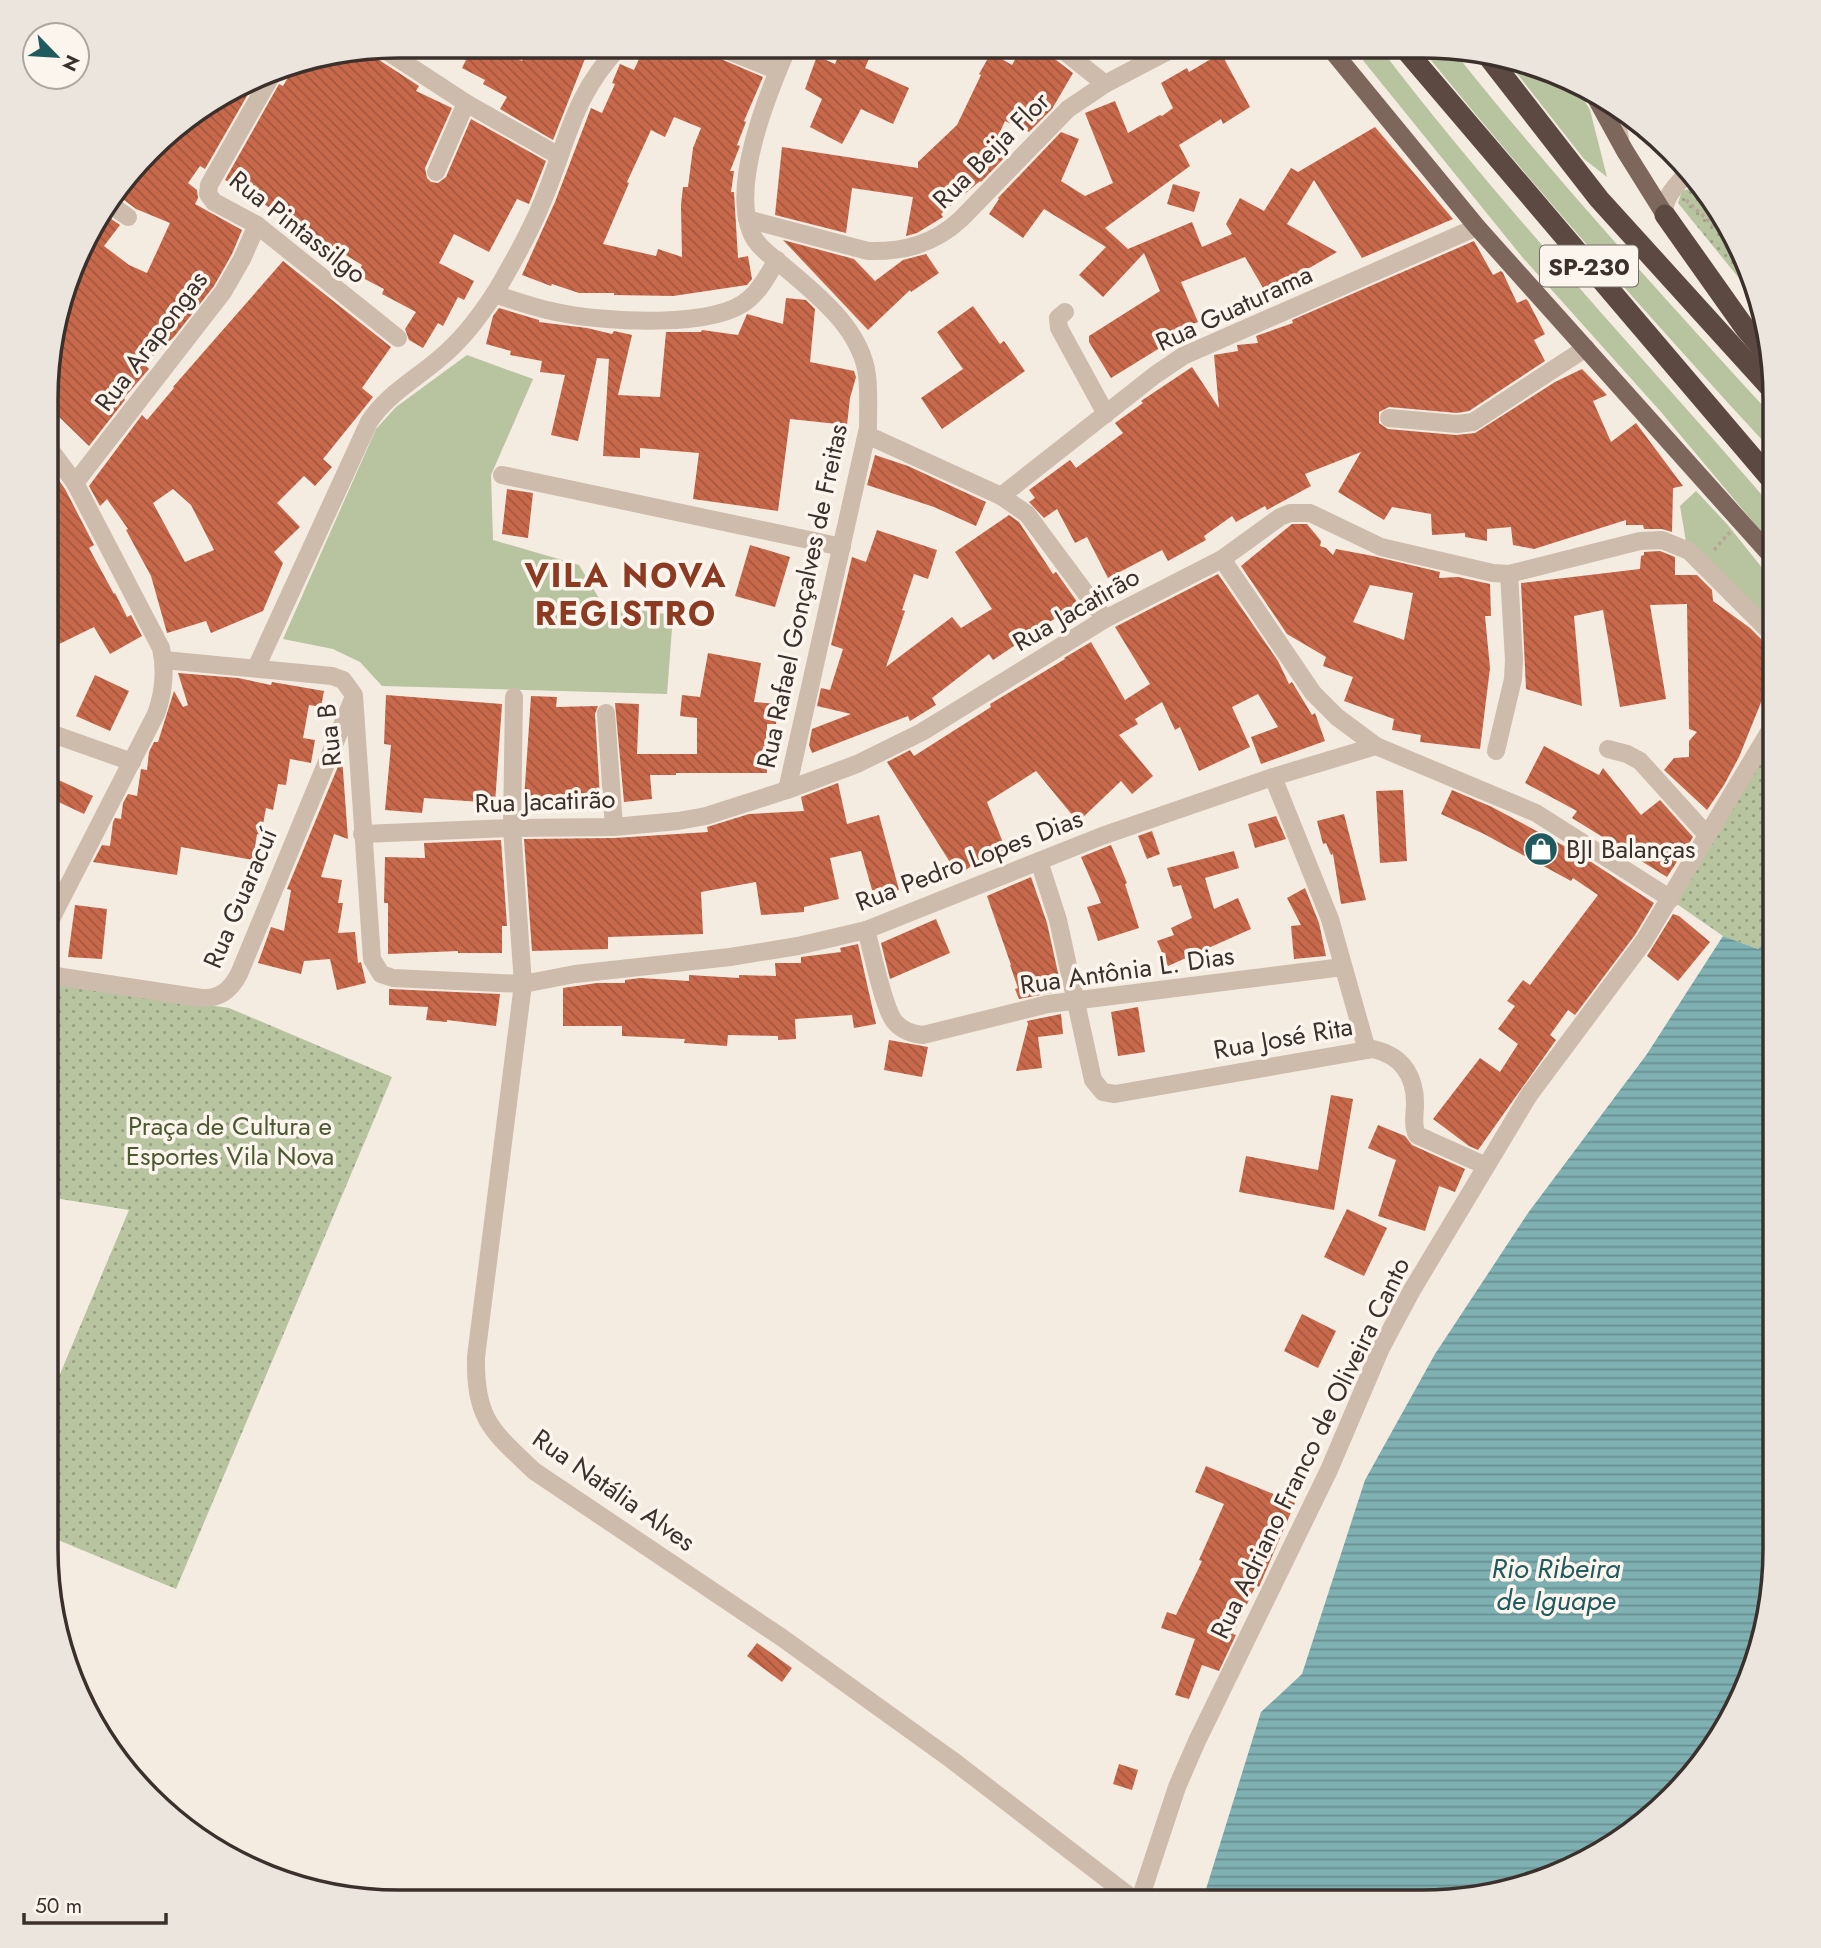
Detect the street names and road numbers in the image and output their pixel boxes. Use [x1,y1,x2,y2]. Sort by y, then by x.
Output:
street label: Rua Beija Flor [924,83,1058,217]
street label: Rua Pintassilgo [221,161,375,293]
road number: SP-230 [1540,246,1638,286]
street label: Rua Guaturama [1149,255,1319,361]
street label: Rua Arapongas [85,263,217,419]
street label: Rua Rafael Gonçalves de Freitas [747,421,857,771]
street label: Rua Jacatirão [1005,557,1147,661]
street label: Rua B [307,702,351,768]
street label: Rua Jacatirão [474,780,616,822]
street label: Rua Pedro Lopes Dias [850,799,1088,921]
street label: Rua Guaracuí [193,821,287,974]
street label: Rua Antônia L. Dias [1017,936,1237,1004]
street label: Rua José Rita [1210,1007,1356,1069]
street label: Rua Adriano Franco de Oliveira Canto [1201,1251,1419,1645]
street label: Rua Natália Alves [525,1420,703,1560]

